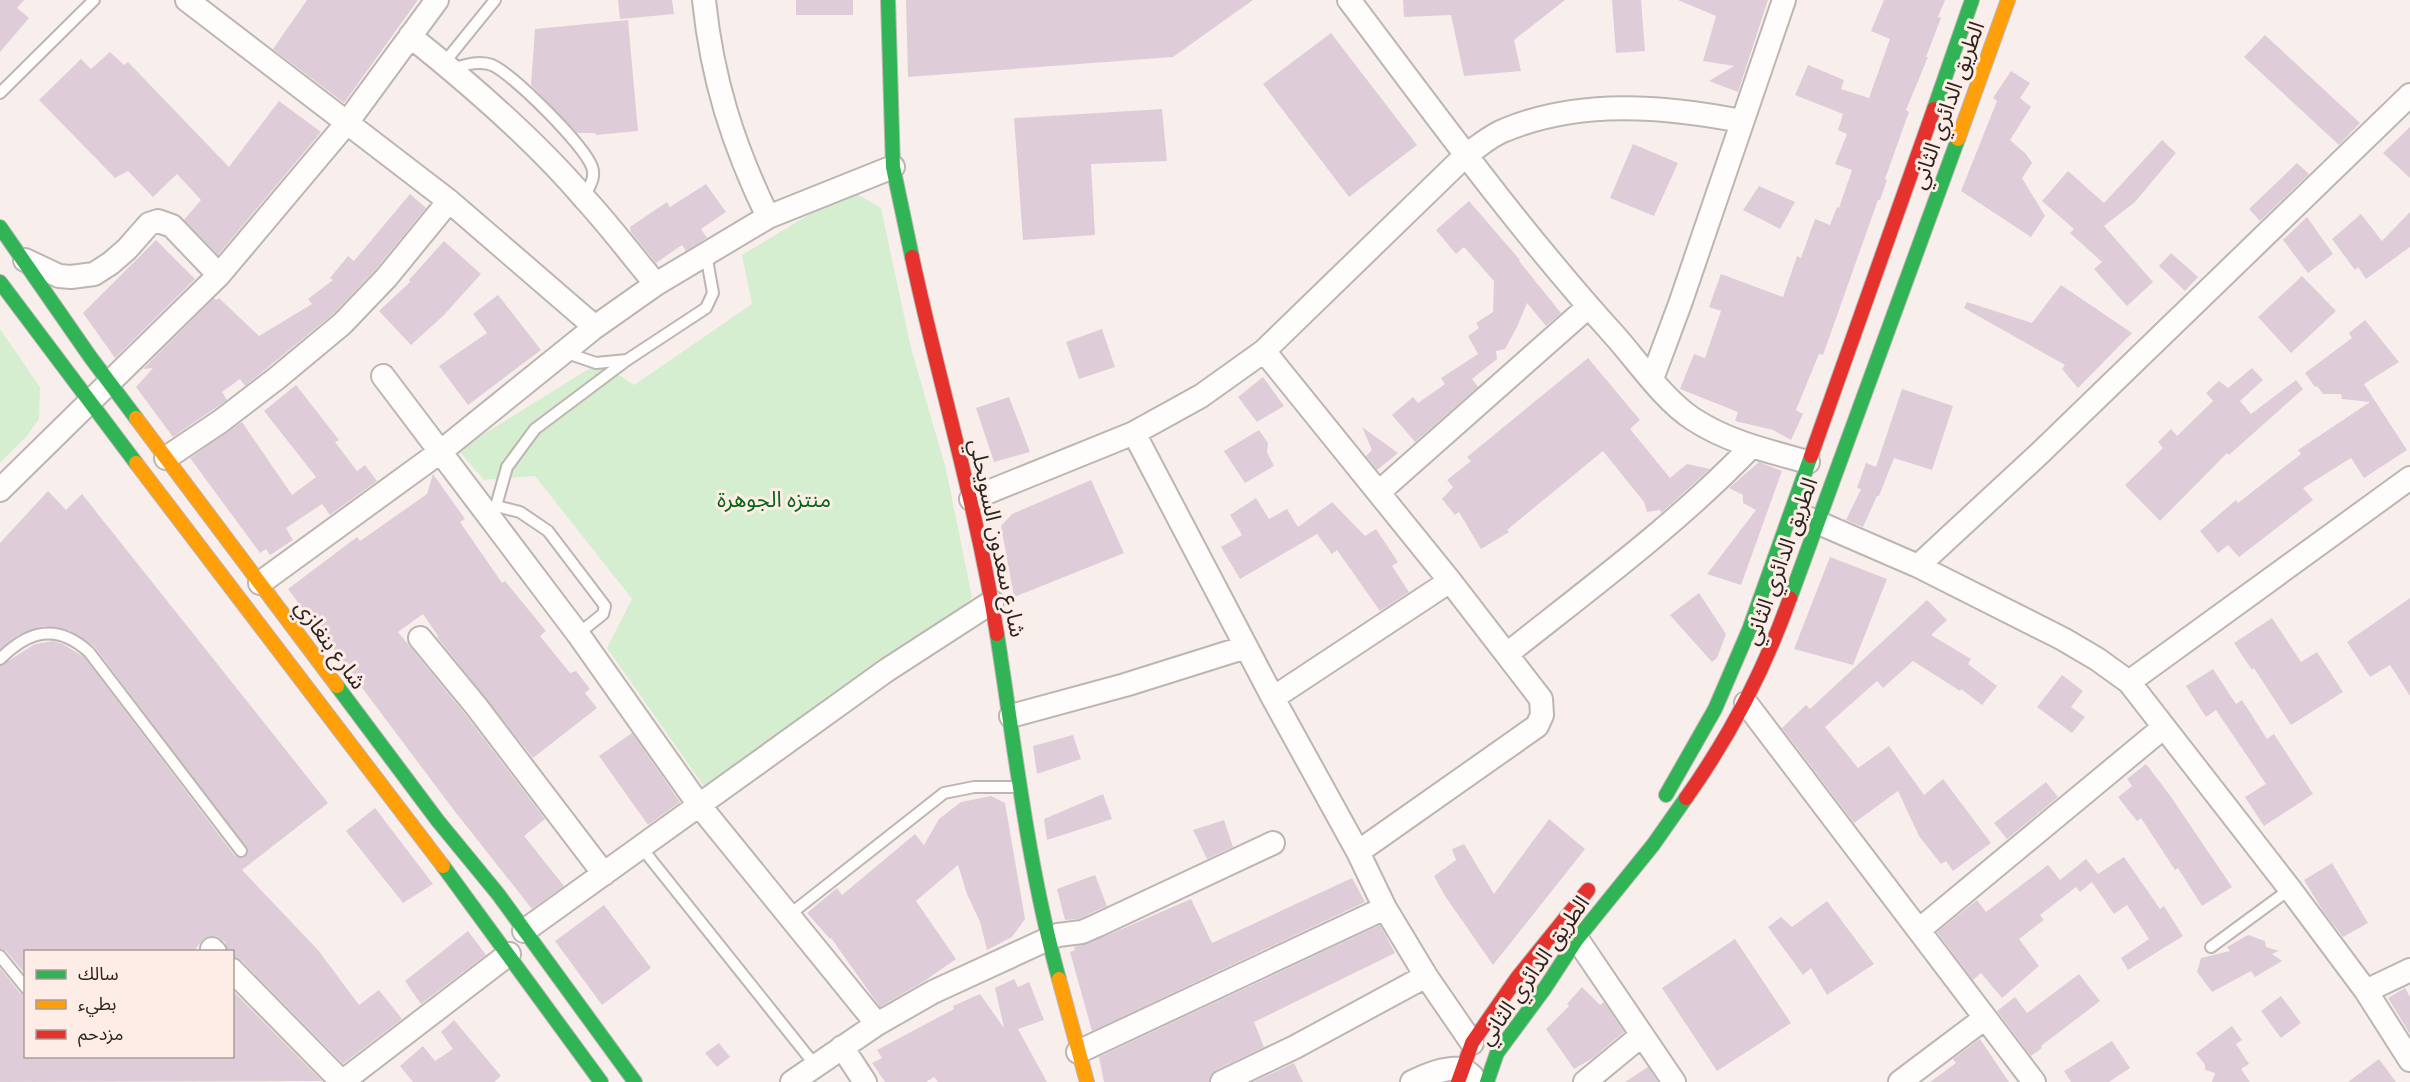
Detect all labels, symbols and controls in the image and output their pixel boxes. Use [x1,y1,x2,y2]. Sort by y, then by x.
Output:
street label: الطريق الدائري الثاني [1906,18,1993,194]
street label: شارع سعدون السويحلي [960,437,1031,640]
street label: الطريق الدائري الثاني [1739,474,1826,650]
park label: منتزه الجوهرة [717,487,831,513]
street label: شارع بنغازي [287,595,371,696]
street label: الطريق الدائري الثاني [1473,891,1598,1052]
legend [24,950,234,1058]
text: سالك [78,963,119,985]
text: بطيء [78,993,116,1017]
text: مزدحم [78,1023,123,1047]

